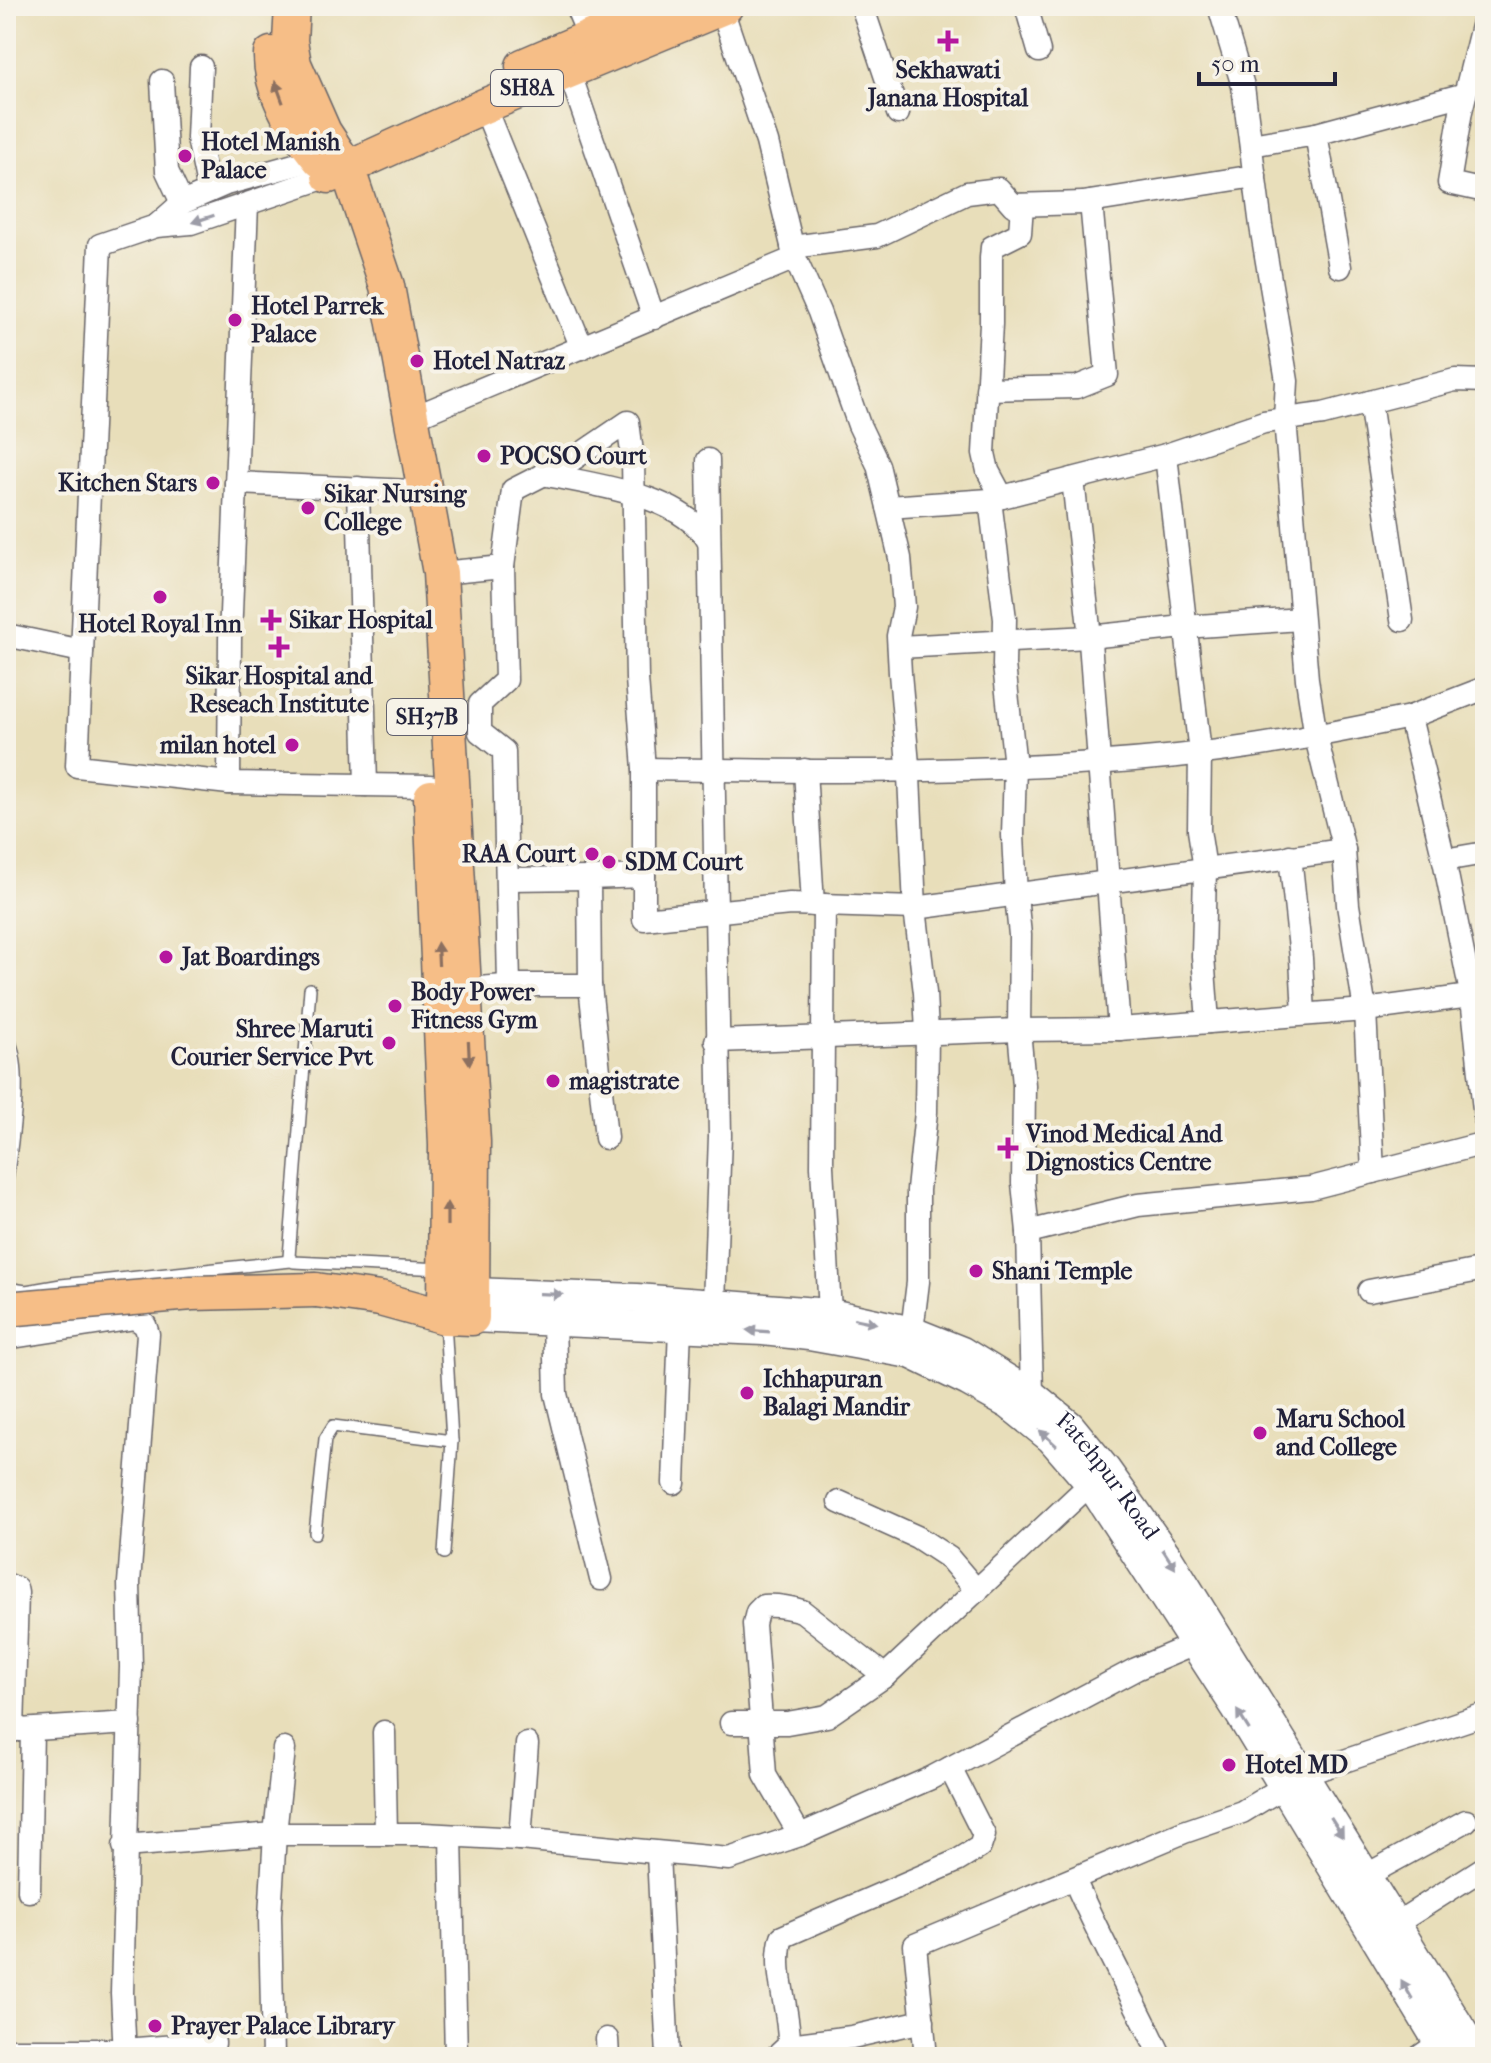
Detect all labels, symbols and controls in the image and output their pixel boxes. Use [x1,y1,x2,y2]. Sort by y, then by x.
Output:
marker: Sekhawati Janana Hospital [937,30,959,52]
scale bar [1199,36,1335,86]
text: 50 m [1211,50,1260,78]
place label: Sekhawati Janana Hospital [866,56,1029,112]
road number: SH8A [491,70,563,106]
one-way arrow [272,80,285,104]
place label: Hotel Manish Palace [201,128,341,184]
marker: Hotel Manish Palace [176,147,194,165]
one-way arrow [190,213,214,225]
place label: Hotel Parrek Palace [251,292,384,348]
marker: Hotel Parrek Palace [226,311,244,329]
place label: Hotel Natraz [433,347,566,375]
marker: Hotel Natraz [408,352,426,370]
place label: POCSO Court [500,442,647,470]
marker: POCSO Court [475,447,493,465]
place label: Kitchen Stars [58,469,197,497]
marker: Kitchen Stars [204,474,222,492]
place label: Sikar Nursing College [324,480,468,536]
marker: Sikar Nursing College [299,499,317,517]
marker: Hotel Royal Inn [151,588,169,606]
place label: Sikar Hospital [289,606,433,634]
marker: Sikar Hospital [260,609,282,631]
place label: Hotel Royal Inn [78,610,243,638]
marker: Sikar Hospital and Reseach Institute [268,636,290,658]
place label: Sikar Hospital and Reseach Institute [185,662,374,718]
road number: SH37B [387,699,467,735]
place label: milan hotel [159,731,276,759]
marker: milan hotel [283,736,301,754]
place label: RAA Court [462,840,576,868]
marker: RAA Court [583,845,601,863]
place label: SDM Court [625,848,743,876]
marker: SDM Court [600,853,618,871]
one-way arrow [431,941,444,966]
place label: Jat Boardings [180,943,320,971]
marker: Jat Boardings [157,948,175,966]
place label: Body Power Fitness Gym [410,978,538,1034]
marker: Body Power Fitness Gym [386,997,404,1015]
place label: Shree Maruti Courier Service Pvt [171,1015,374,1071]
marker: Shree Maruti Courier Service Pvt [380,1034,398,1052]
one-way arrow [463,1041,476,1066]
place label: magistrate [568,1067,679,1095]
marker: magistrate [544,1072,562,1090]
place label: Vinod Medical And Dignostics Centre [1025,1120,1223,1176]
marker: Vinod Medical And Dignostics Centre [997,1137,1019,1159]
one-way arrow [441,1201,453,1226]
place label: Shani Temple [992,1257,1132,1285]
marker: Shani Temple [967,1262,985,1280]
one-way arrow [539,1288,564,1300]
one-way arrow [853,1315,878,1328]
one-way arrow [745,1324,770,1337]
place label: Ichhapuran Balagi Mandir [763,1365,911,1421]
marker: Ichhapuran Balagi Mandir [738,1384,756,1402]
place label: Maru School and College [1276,1405,1405,1461]
street label: Fatehpur Road [1051,1406,1166,1546]
marker: Maru School and College [1251,1424,1269,1442]
one-way arrow [1039,1429,1058,1447]
one-way arrow [1162,1548,1176,1570]
one-way arrow [1236,1709,1250,1731]
place label: Hotel MD [1245,1751,1348,1779]
marker: Hotel MD [1220,1756,1238,1774]
one-way arrow [1330,1816,1344,1838]
one-way arrow [1400,1979,1414,2001]
place label: Prayer Palace Library [171,2012,396,2040]
marker: Prayer Palace Library [146,2017,164,2035]

